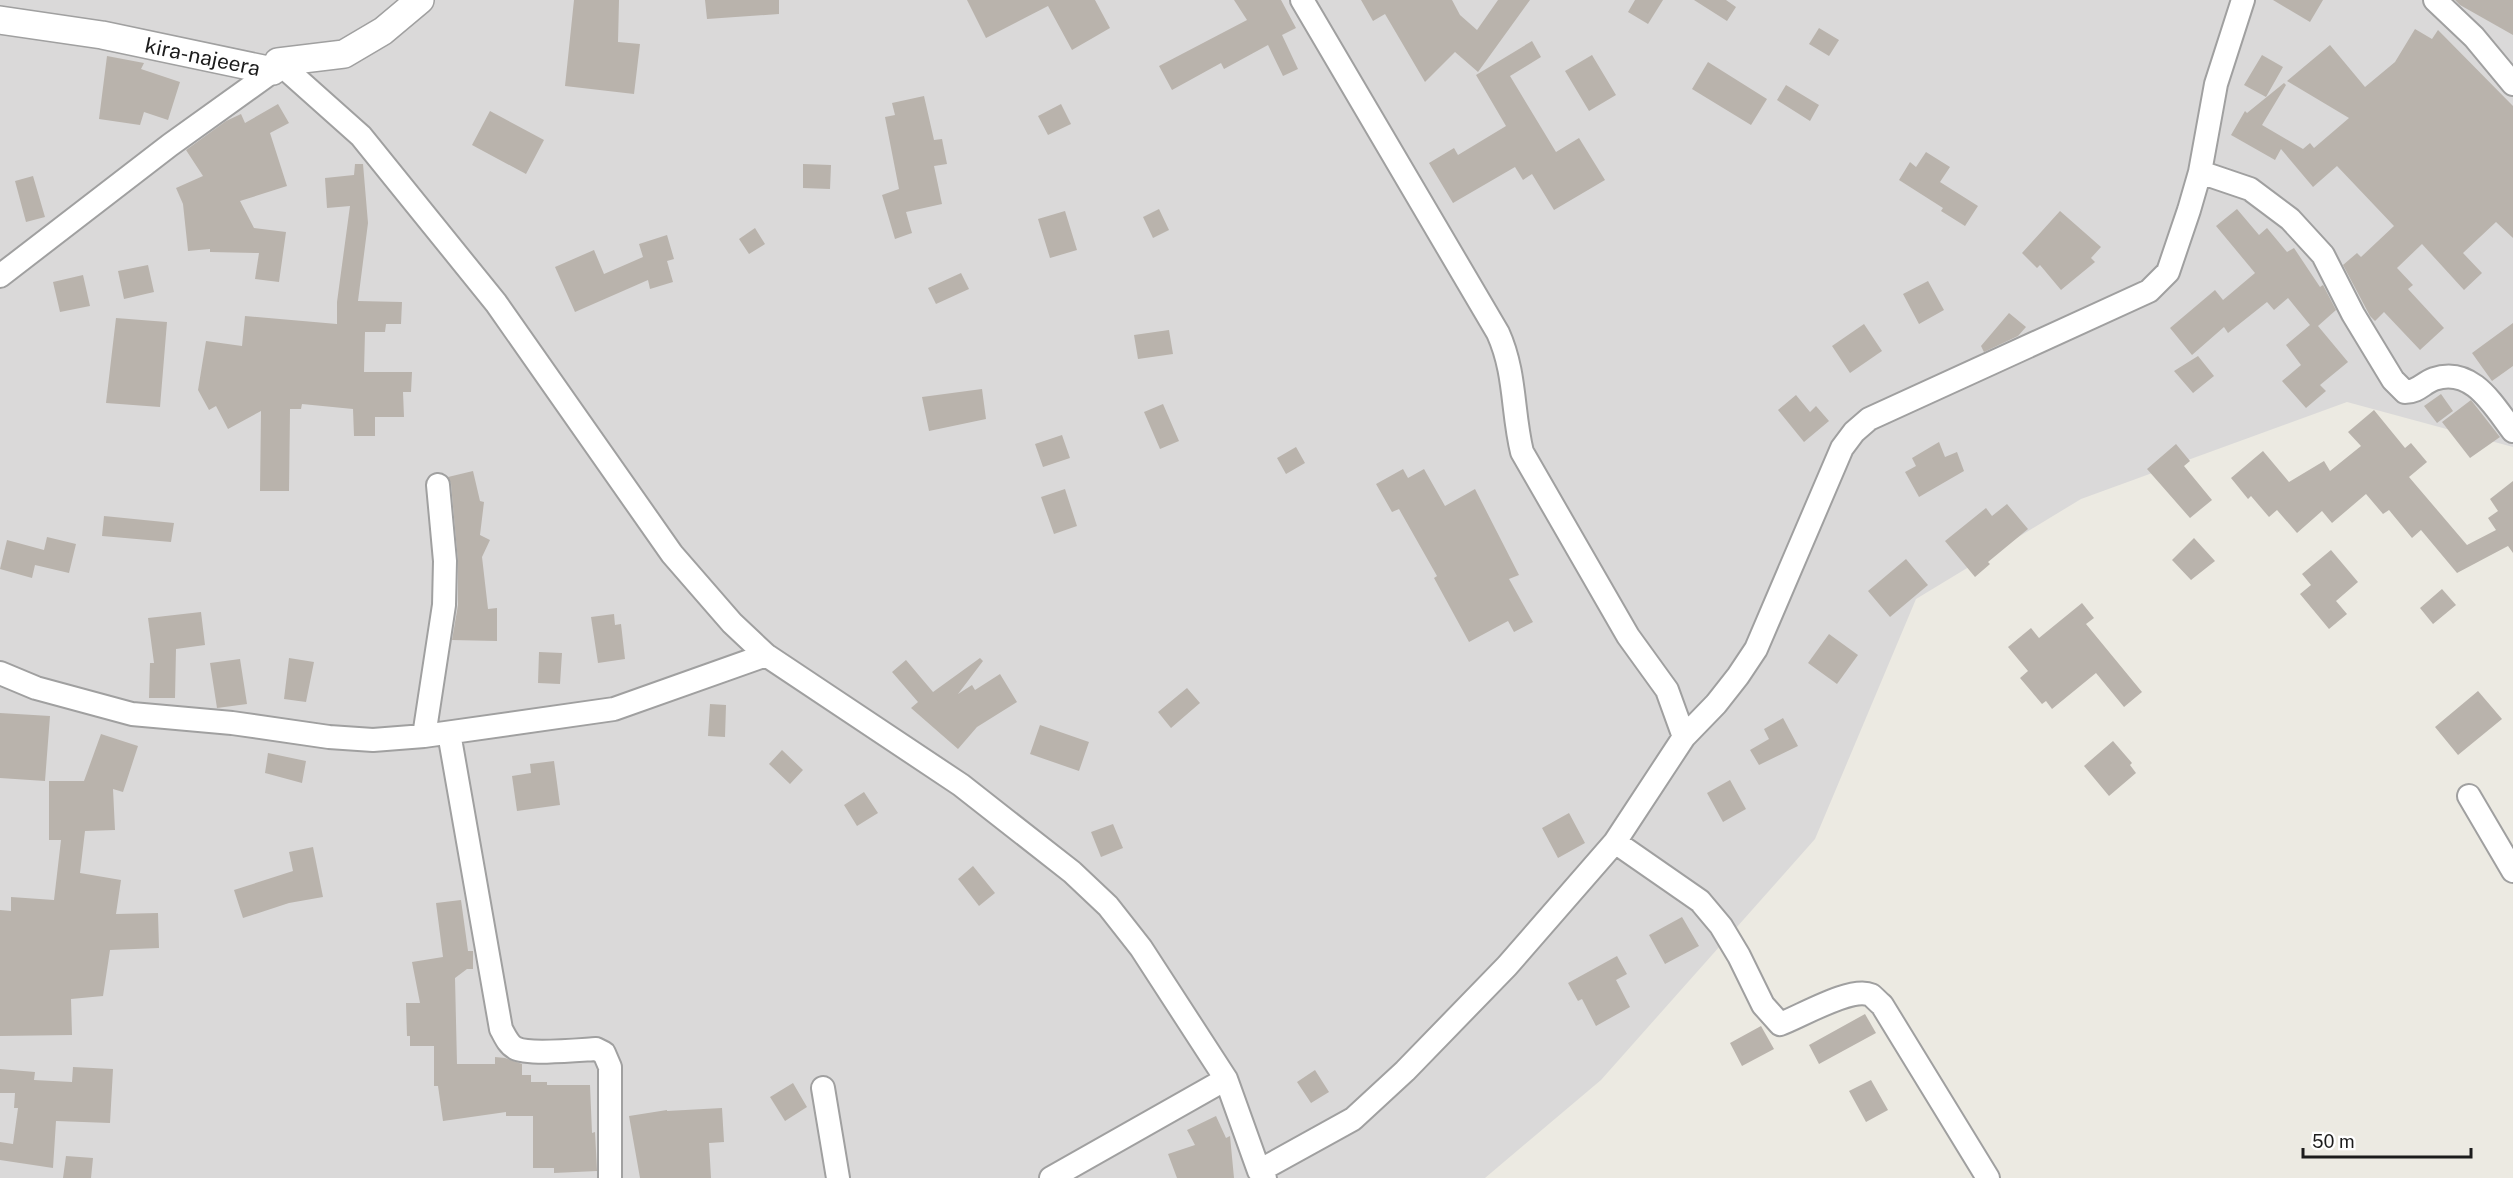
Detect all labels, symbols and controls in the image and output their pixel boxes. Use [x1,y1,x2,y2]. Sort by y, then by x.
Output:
street label: kira-najeera [143,32,263,80]
scale bar [2303,1121,2471,1159]
text: 50 m [2312,1131,2355,1152]

